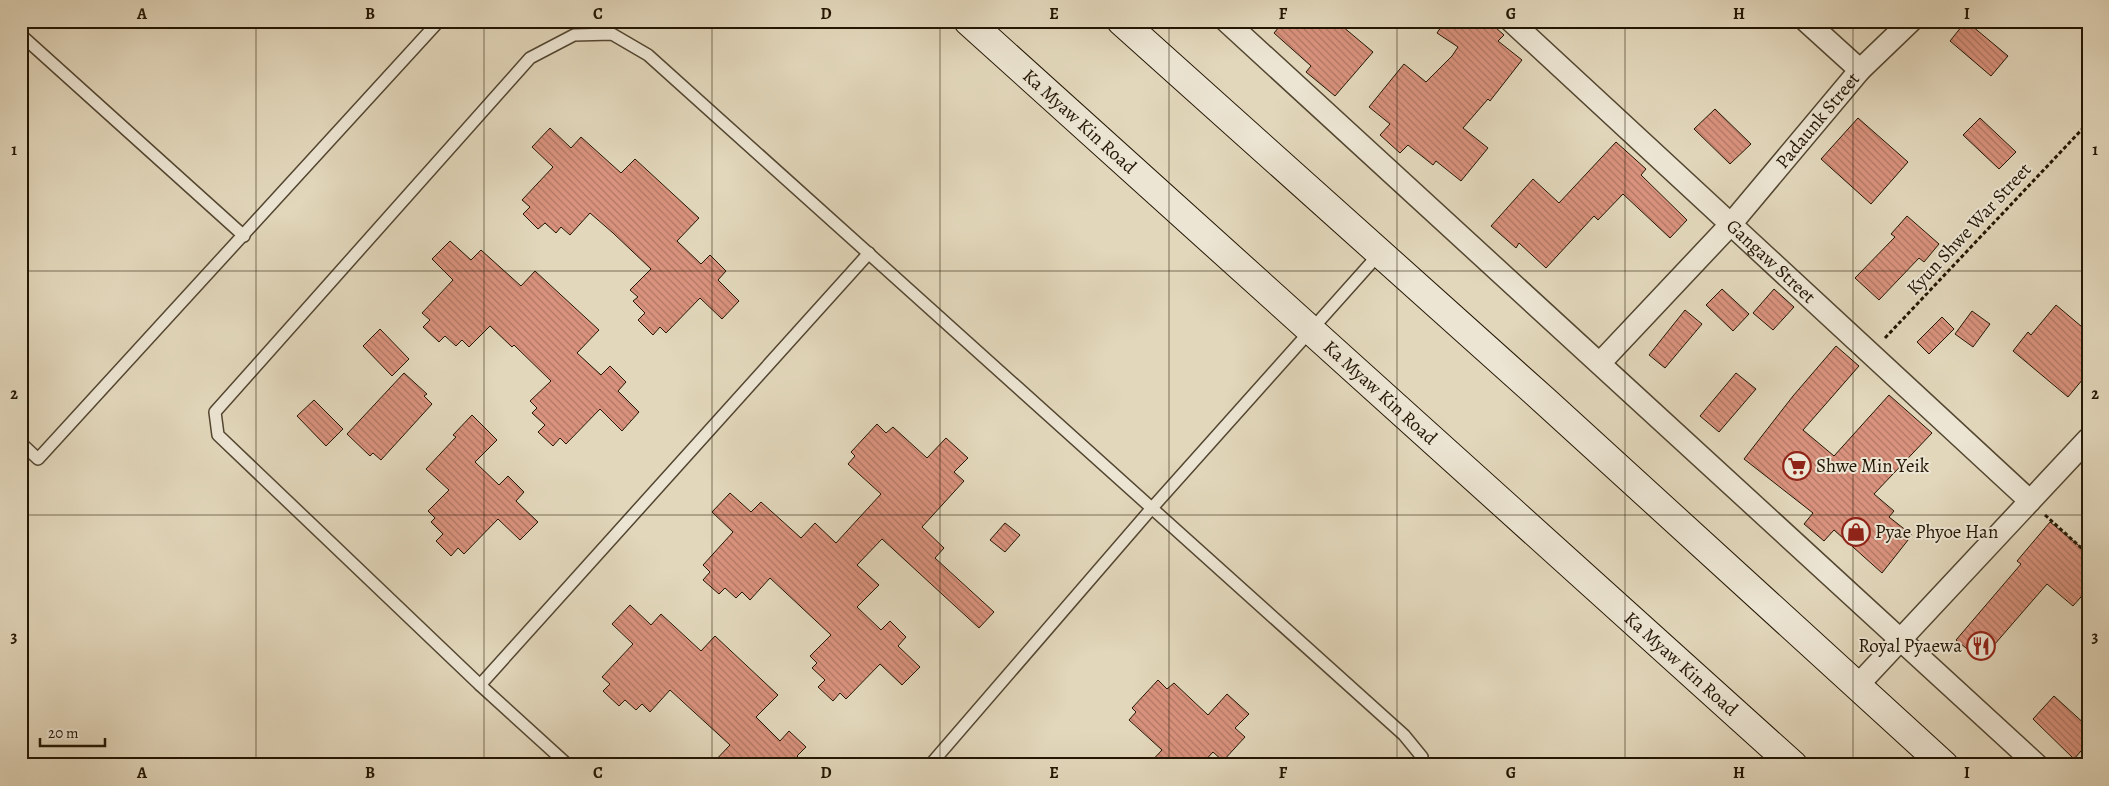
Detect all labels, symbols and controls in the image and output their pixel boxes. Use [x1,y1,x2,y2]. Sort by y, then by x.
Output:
text: A [136,3,148,25]
text: B [365,3,375,25]
text: C [593,3,603,25]
text: D [820,3,832,25]
text: E [1049,3,1059,25]
text: F [1279,3,1288,25]
text: G [1506,3,1516,25]
text: H [1733,3,1745,25]
text: I [1964,3,1970,25]
street label: Ka Myaw Kin Road [1017,63,1143,180]
street label: Padaunk Street [1770,67,1866,174]
text: 1 [11,139,17,161]
text: 1 [2092,139,2098,161]
street label: Kyun Shwe War Street [1901,157,2037,301]
street label: Gangaw Street [1720,213,1821,309]
street label: Ka Myaw Kin Road [1318,334,1443,451]
text: 2 [10,383,18,405]
text: 2 [2091,383,2099,405]
supermarket icon: Shwe Min Yeik [1782,451,1812,481]
place label: Shwe Min Yeik [1816,453,1930,479]
shop icon: Pyae Phyoe Han [1841,517,1871,547]
place label: Pyae Phyoe Han [1875,519,1998,545]
street label: Ka Myaw Kin Road [1618,606,1744,723]
text: 3 [11,626,18,648]
text: 3 [2092,626,2099,648]
restaurant icon: Royal Pyaewa [1966,631,1996,661]
place label: Royal Pyaewa [1858,633,1962,659]
scale bar [40,716,105,748]
text: 20 m [48,723,79,743]
text: A [136,762,148,784]
text: B [365,762,375,784]
text: C [593,762,603,784]
text: D [820,762,832,784]
text: E [1049,762,1059,784]
text: F [1279,762,1288,784]
text: G [1506,762,1516,784]
text: H [1733,762,1745,784]
text: I [1964,762,1970,784]

